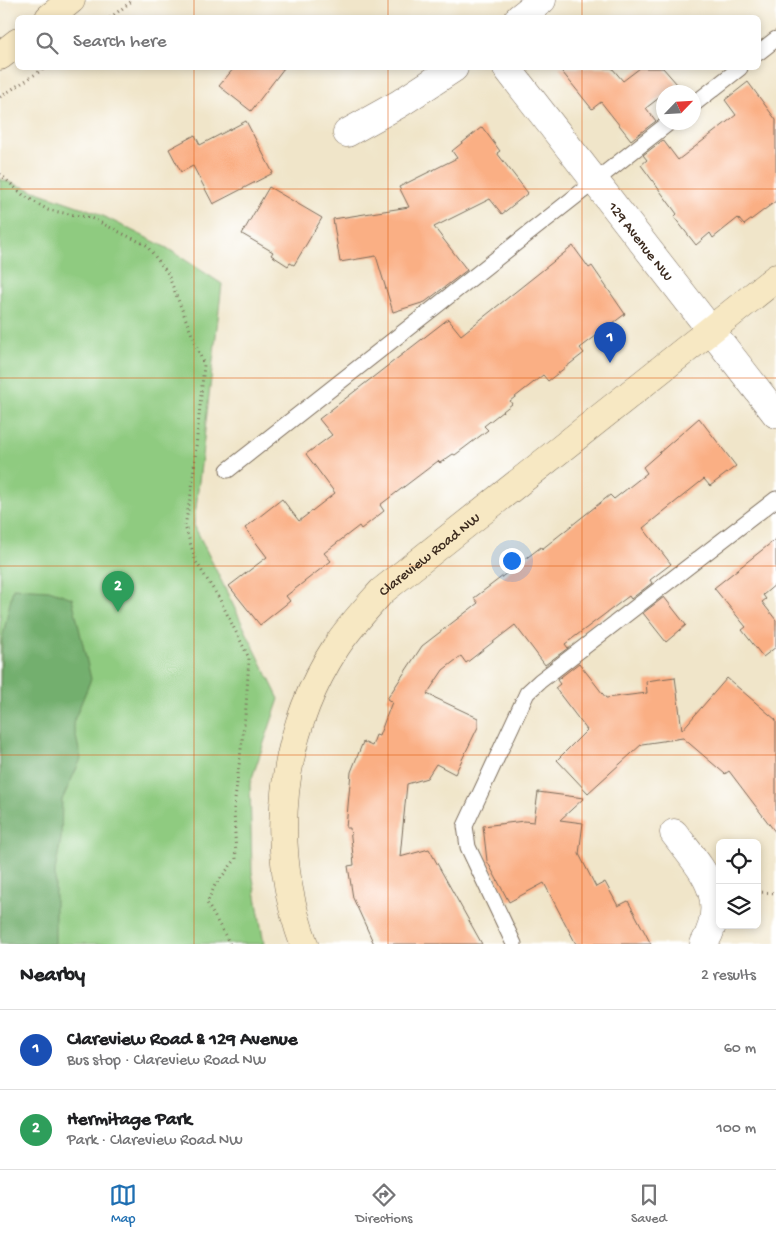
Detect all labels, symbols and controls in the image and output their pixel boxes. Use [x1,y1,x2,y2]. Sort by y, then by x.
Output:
search box [15,15,761,70]
icon: search [33,29,61,57]
text: Search here [73,31,167,54]
north arrow [656,85,701,130]
street label: 129 Avenue NW [603,198,676,286]
pin: 1 [594,322,626,363]
street label: Clareview Road NW [376,509,485,601]
your location [499,548,525,574]
pin: 2 [102,571,134,612]
map controls [716,839,761,929]
button: locate [716,839,761,884]
button: layers [716,884,761,929]
text: Nearby [20,964,85,989]
text: 2 results [701,967,756,986]
text: Clareview Road & 129 Avenue [67,1029,298,1052]
text: 1 [33,1040,39,1059]
text: 60 m [724,1040,756,1059]
text: Bus stop · Clareview Road NW [67,1052,266,1071]
text: Hermitage Park [67,1109,192,1132]
text: 2 [32,1120,40,1139]
text: 100 m [716,1120,756,1139]
text: Park · Clareview Road NW [67,1132,243,1151]
tab: Map [109,1181,137,1228]
tab: Directions [356,1181,413,1228]
tab: Saved [631,1181,667,1228]

